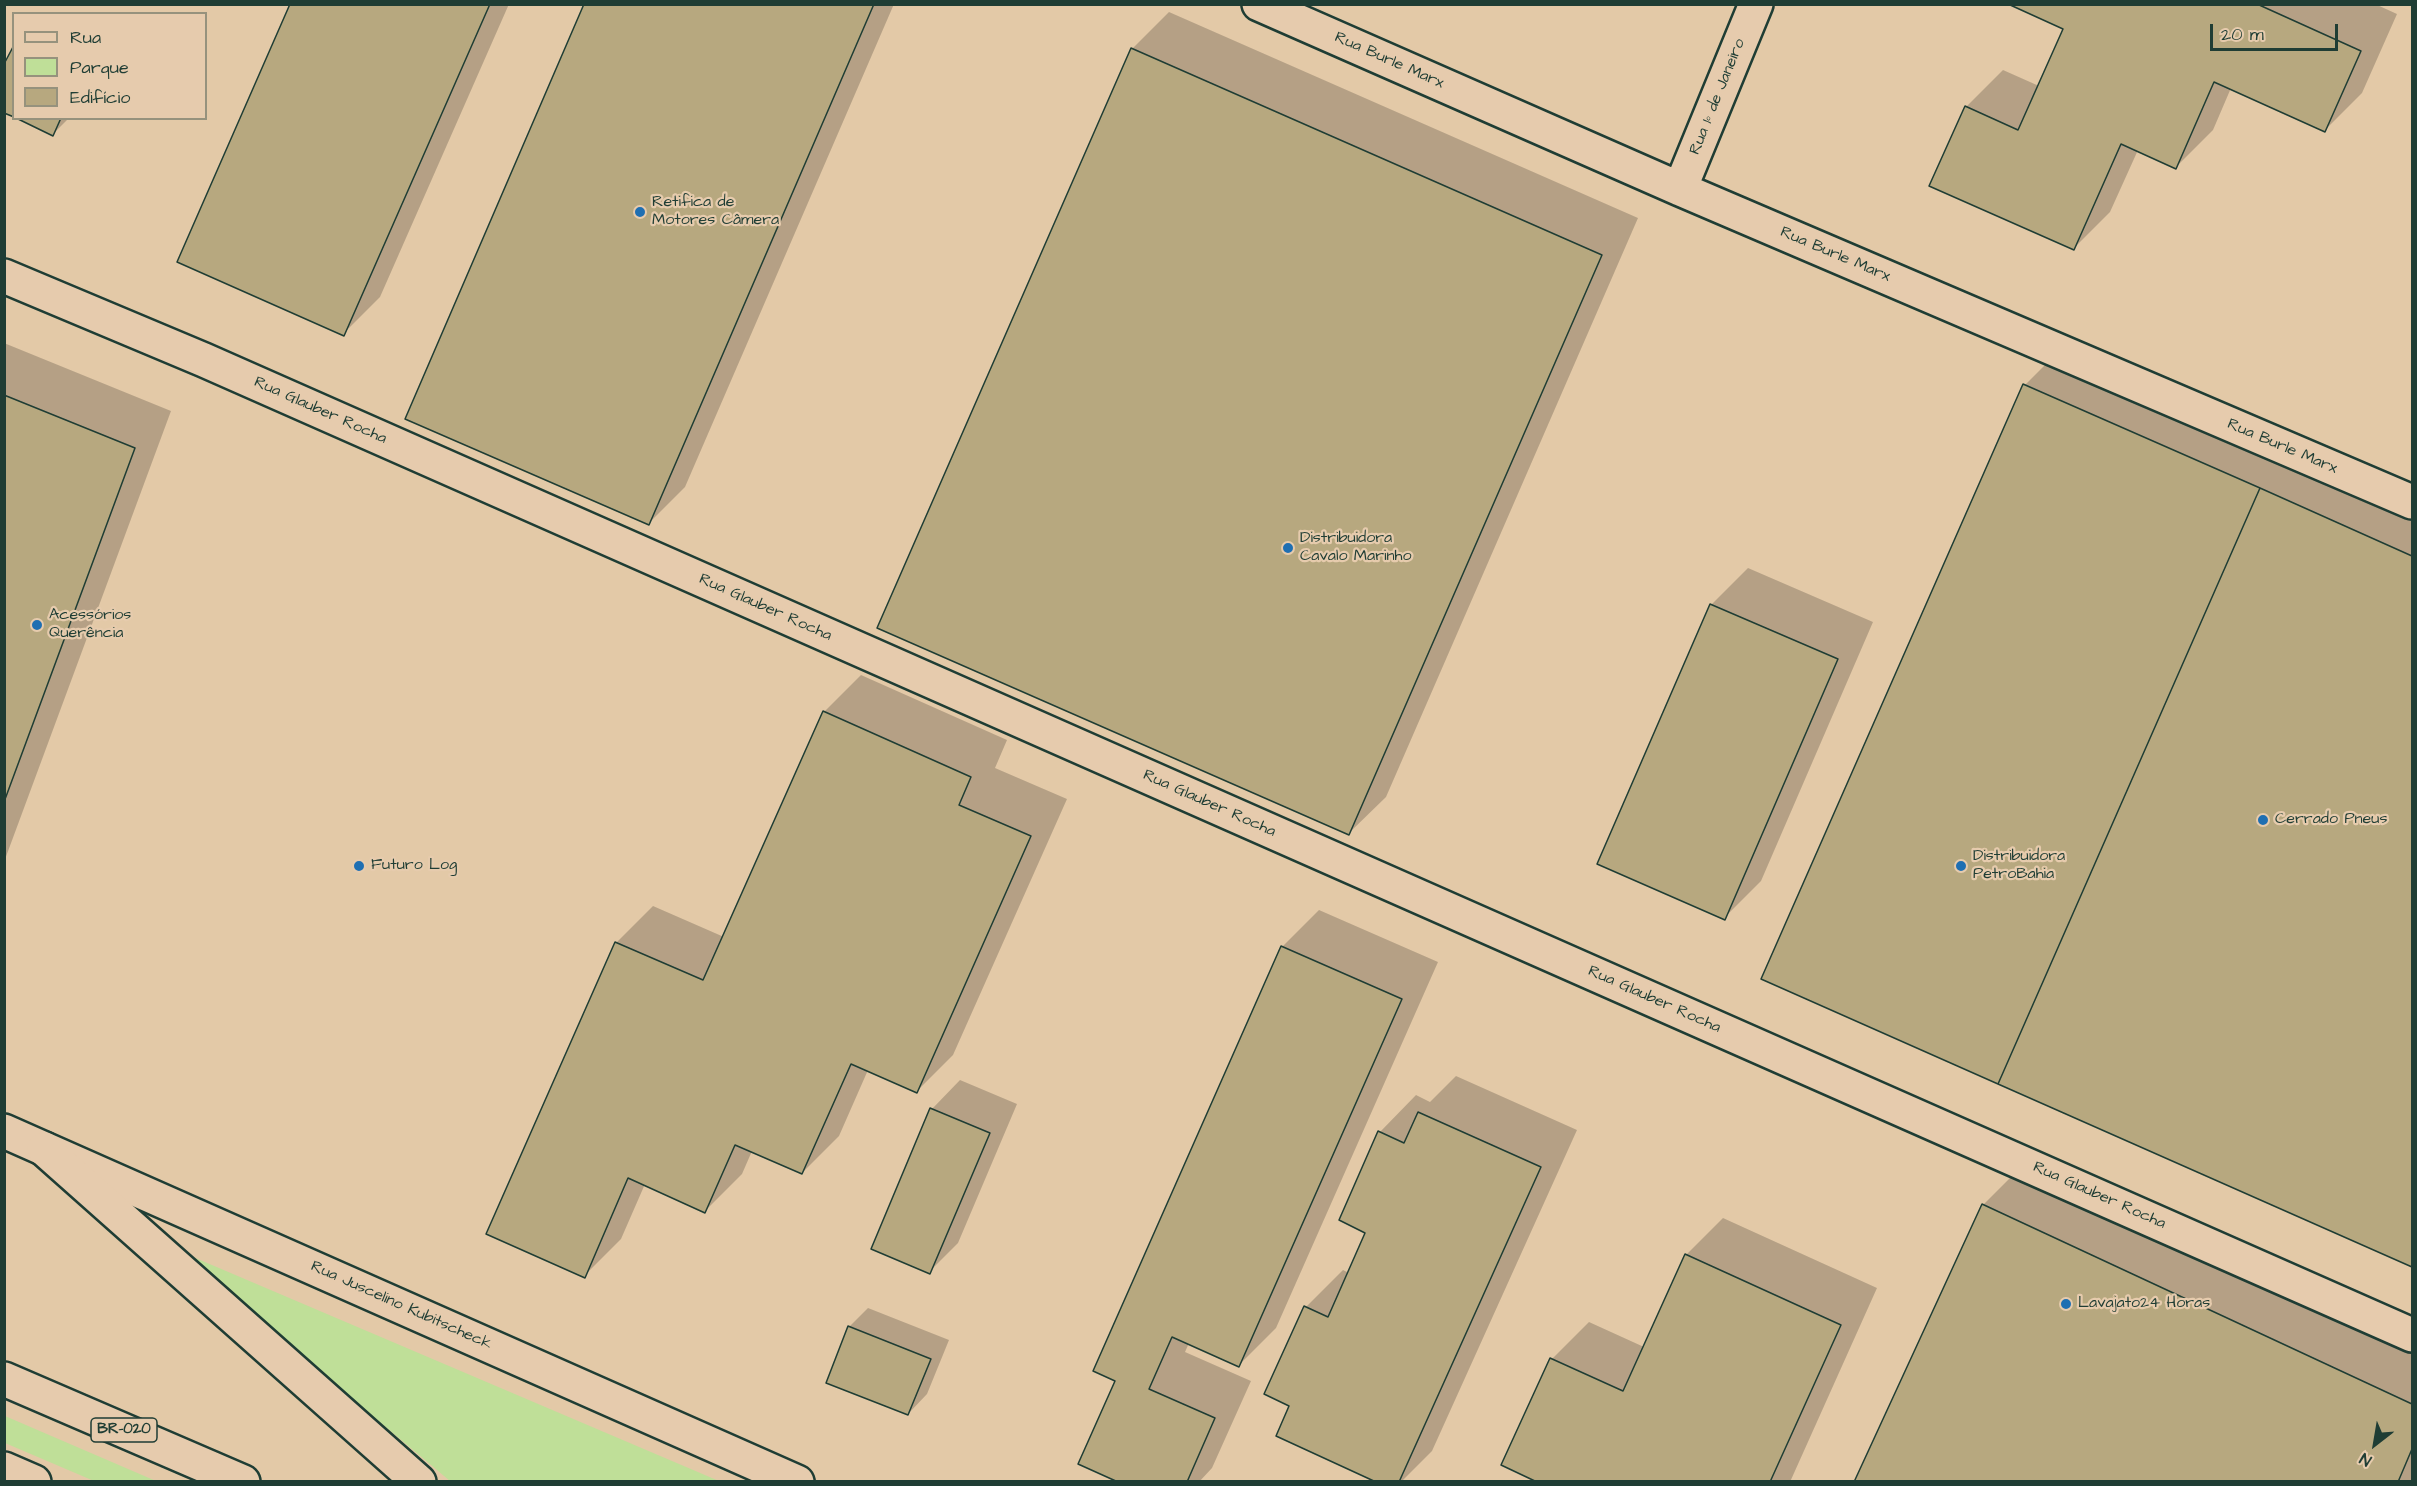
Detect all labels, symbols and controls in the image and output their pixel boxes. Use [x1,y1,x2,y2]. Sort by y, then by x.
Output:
legend [12,12,207,120]
scale bar [2213,12,2340,50]
text: 20 m [2221,22,2264,47]
text: Rua [70,25,101,50]
street label: Rua Burle Marx [1331,28,1447,94]
street label: Rua 1º de Janeiro [1686,36,1750,158]
text: Parque [70,55,129,80]
text: Edifício [70,85,130,110]
place label: Retifica de Motores Câmera [652,193,779,231]
marker: Retifica de Motores Câmera [633,205,647,219]
street label: Rua Burle Marx [1777,223,1893,287]
street label: Rua Glauber Rocha [251,373,389,449]
street label: Rua Burle Marx [2224,415,2340,479]
place label: Distribuidora Cavalo Marinho [1300,529,1411,567]
marker: Distribuidora Cavalo Marinho [1281,541,1295,555]
street label: Rua Glauber Rocha [696,570,834,646]
place label: Acessórios Querência [49,606,131,644]
marker: Acessórios Querência [30,618,44,632]
street label: Rua Glauber Rocha [1140,766,1278,842]
place label: Cerrado Pneus [2275,810,2387,830]
marker: Cerrado Pneus [2256,813,2270,827]
place label: Distribuidora PetroBahia [1973,847,2065,885]
place label: Futuro Log [371,856,457,876]
marker: Futuro Log [352,859,366,873]
marker: Distribuidora PetroBahia [1954,859,1968,873]
street label: Rua Glauber Rocha [1585,962,1723,1038]
street label: Rua Glauber Rocha [2030,1158,2168,1234]
street label: Rua Juscelino Kubitscheck [307,1257,495,1355]
place label: Lavajato24 Horas [2078,1294,2210,1314]
marker: Lavajato24 Horas [2059,1297,2073,1311]
north arrow [2345,1414,2405,1474]
road number: BR-020 [91,1418,157,1442]
text: N [2356,1447,2376,1471]

